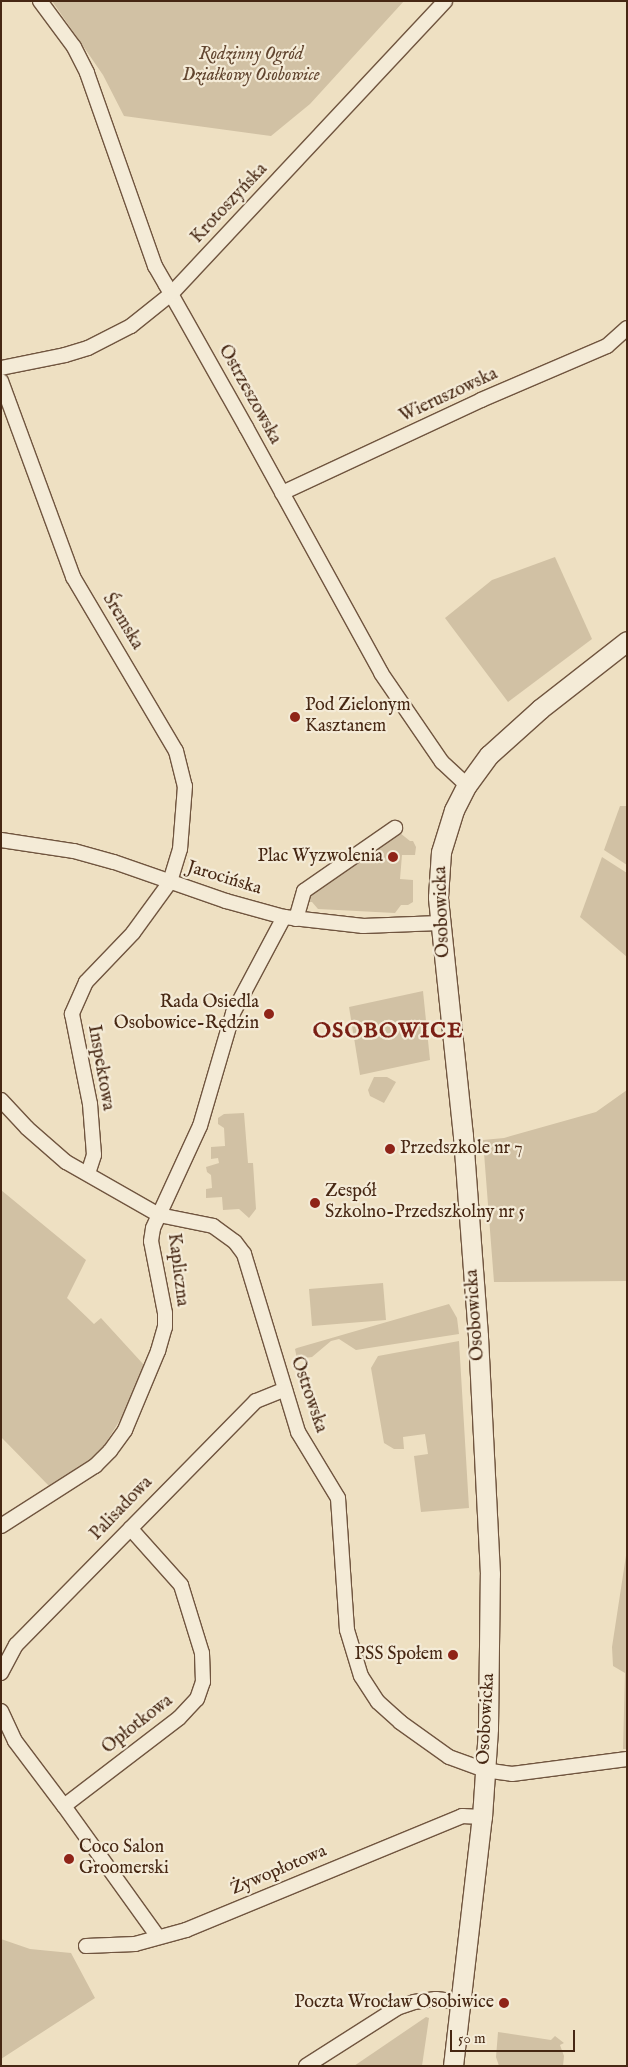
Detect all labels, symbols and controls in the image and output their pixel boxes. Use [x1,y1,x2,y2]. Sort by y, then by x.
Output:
park label: Rodzinny Ogród Działkowy Osobowice [182,45,320,88]
street label: Krotoszyńska [187,159,273,249]
street label: Ostrzeszowska [213,342,285,448]
street label: Wieruszowska [396,364,502,428]
street label: Śremska [97,590,147,654]
place label: Pod Zielonym Kasztanem [305,696,411,739]
marker: Pod Zielonym Kasztanem [289,711,301,723]
place label: Plac Wyzwolenia [257,846,383,868]
marker: Plac Wyzwolenia [387,851,399,863]
street label: Jarocińska [184,857,264,901]
street label: Osobowicka [431,866,455,958]
place label: Rada Osiedla Osobowice-Rędzin [114,993,259,1036]
marker: Rada Osiedla Osobowice-Rędzin [263,1008,275,1020]
district label: OSOBOWICE [312,1019,464,1045]
street label: Inspektowa [82,1024,118,1112]
place label: Przedszkole nr 7 [400,1138,523,1160]
marker: Przedszkole nr 7 [384,1143,396,1155]
place label: Zespół Szkolno-Przedszkolny nr 5 [325,1182,525,1224]
marker: Zespół Szkolno-Przedszkolny nr 5 [309,1197,321,1209]
street label: Kapliczna [162,1232,192,1308]
street label: Osobowicka [462,1268,490,1362]
street label: Ostrowska [285,1354,331,1436]
street label: Palisadowa [86,1472,158,1546]
place label: PSS Społem [355,1644,443,1666]
marker: PSS Społem [447,1649,459,1661]
street label: Osobowicka [474,1673,500,1765]
street label: Opłotkowa [98,1691,178,1759]
place label: Coco Salon Groomerski [79,1838,169,1880]
street label: Żywopłotowa [228,1841,330,1901]
marker: Coco Salon Groomerski [63,1853,75,1865]
place label: Poczta Wrocław Osobiwice [294,1992,494,2014]
marker: Poczta Wrocław Osobiwice [498,1997,510,2009]
scale bar [453,2020,578,2052]
text: 50 m [458,2029,486,2048]

